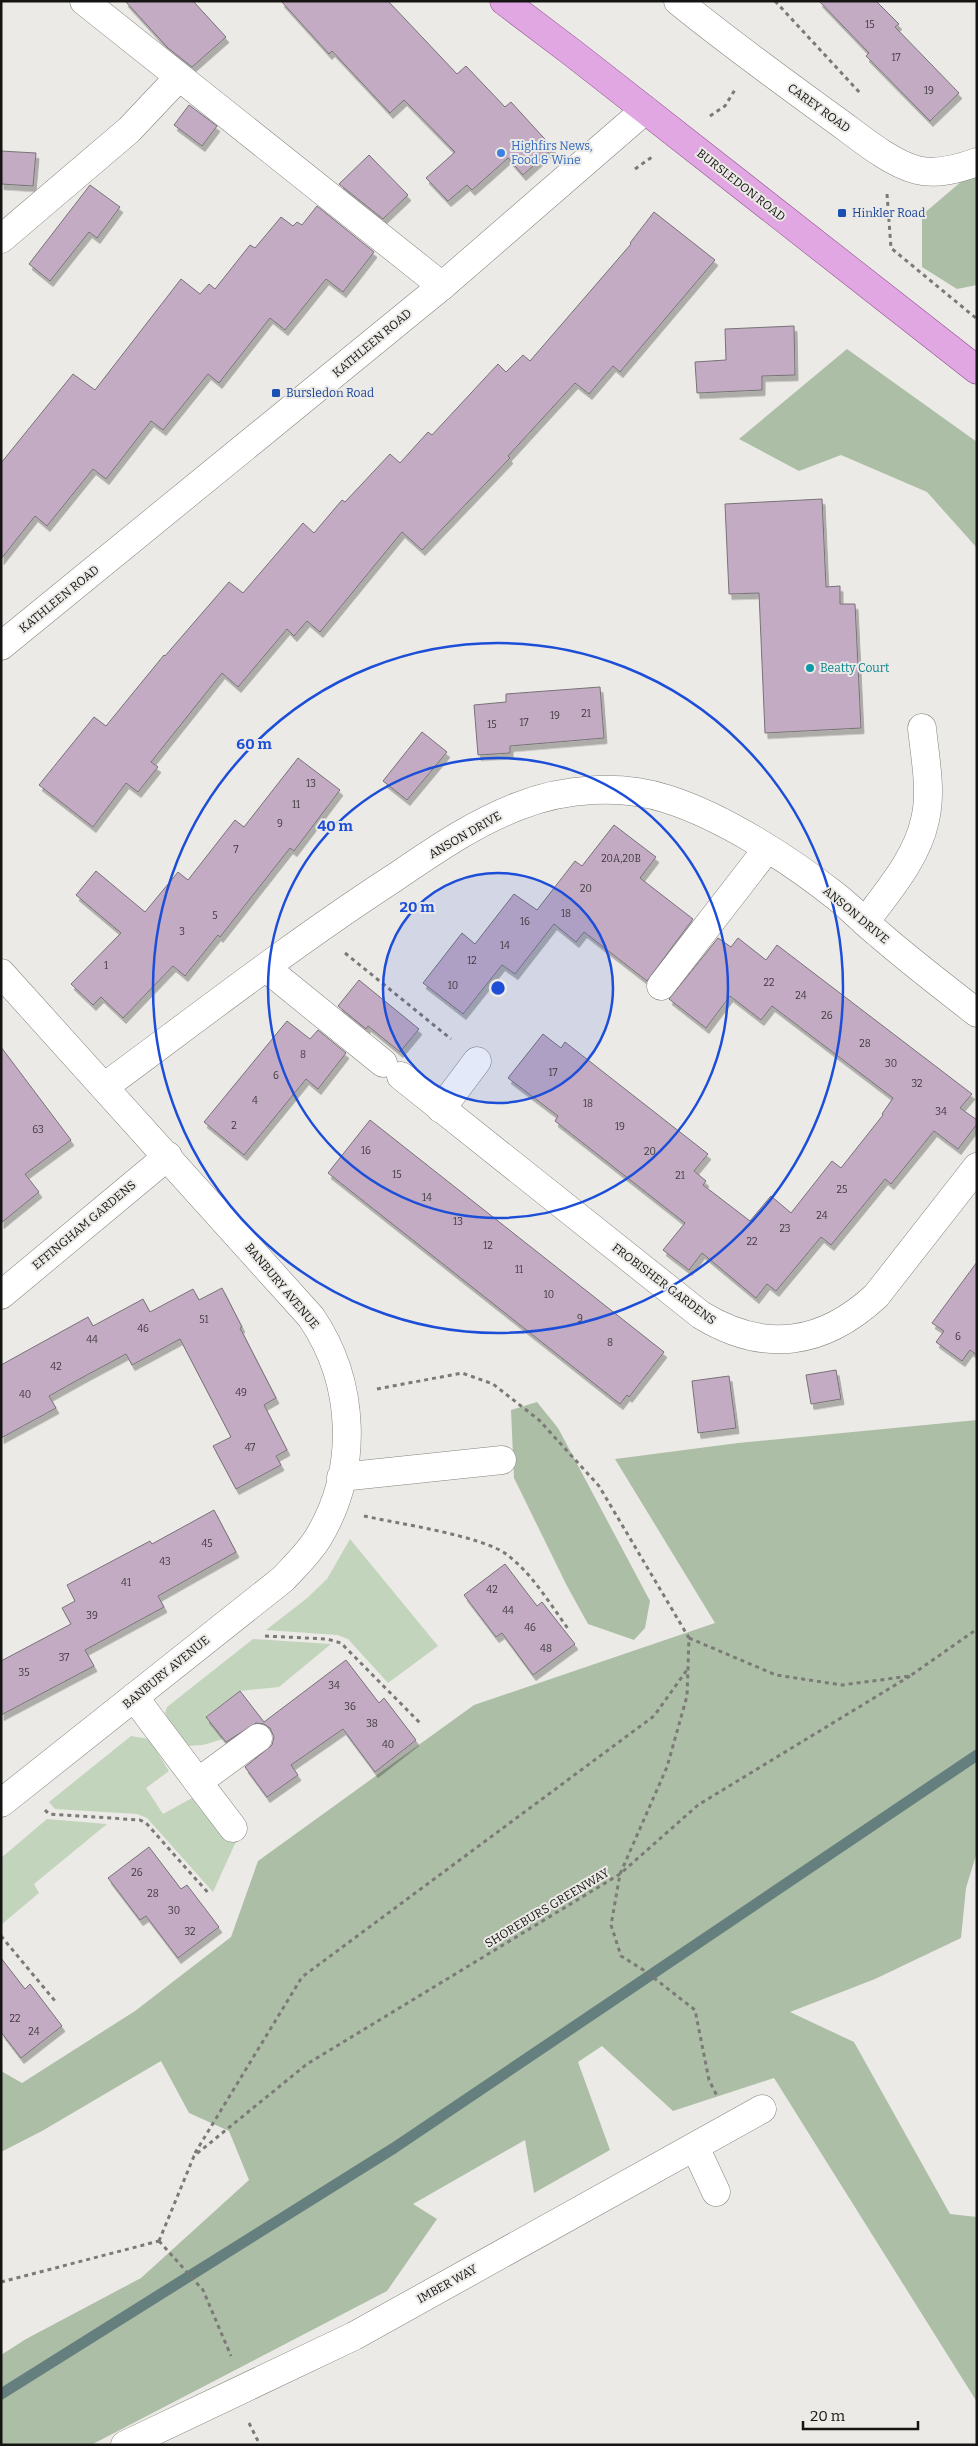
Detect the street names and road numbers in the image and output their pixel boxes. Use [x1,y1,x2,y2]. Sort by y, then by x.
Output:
street label: CAREY ROAD [785,81,853,135]
street label: BURSLEDON ROAD [694,146,788,224]
street label: KATHLEEN ROAD [330,306,414,380]
street label: KATHLEEN ROAD [16,562,102,636]
street label: ANSON DRIVE [426,809,504,861]
street label: ANSON DRIVE [820,883,892,947]
street label: EFFINGHAM GARDENS [29,1178,139,1272]
street label: BANBURY AVENUE [242,1240,322,1332]
street label: FROBISHER GARDENS [609,1240,719,1328]
street label: BANBURY AVENUE [120,1633,212,1711]
street label: SHOREBURS GREENWAY [482,1865,612,1951]
street label: IMBER WAY [415,2262,480,2306]

